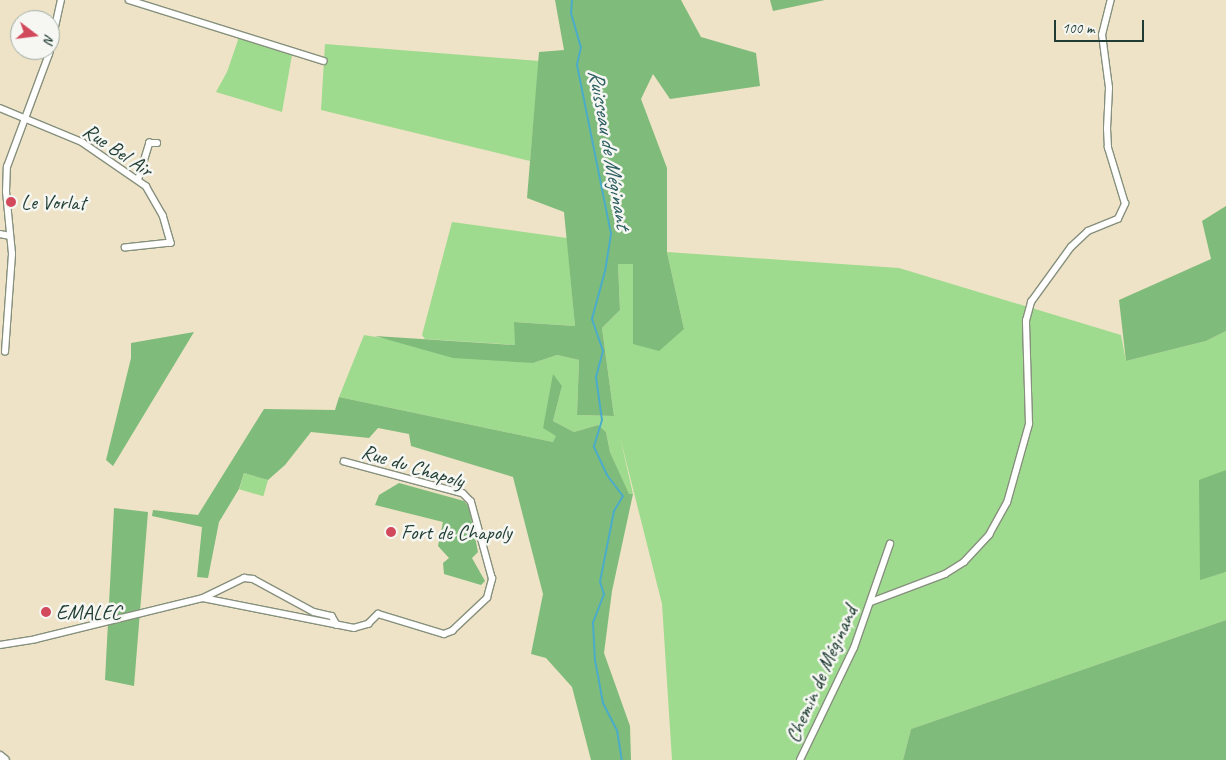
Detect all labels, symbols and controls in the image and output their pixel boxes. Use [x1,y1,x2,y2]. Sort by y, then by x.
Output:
north arrow [10,10,60,60]
scale bar [1056,10,1146,42]
text: 100 m [1062,19,1094,38]
text: N [40,32,58,45]
water label: Ruisseau de Méginant [582,68,636,230]
street label: Rue Bel Air [78,117,158,183]
place label: Le Vorlat [21,189,85,215]
marker: Le Vorlat [5,196,17,208]
street label: Rue du Chapoly [359,438,467,494]
place label: Fort de Chapoly [401,519,512,545]
marker: Fort de Chapoly [385,526,397,538]
place label: EMALEC [56,599,121,625]
street label: Chemin de Méginand [780,602,862,746]
marker: EMALEC [40,606,52,618]

